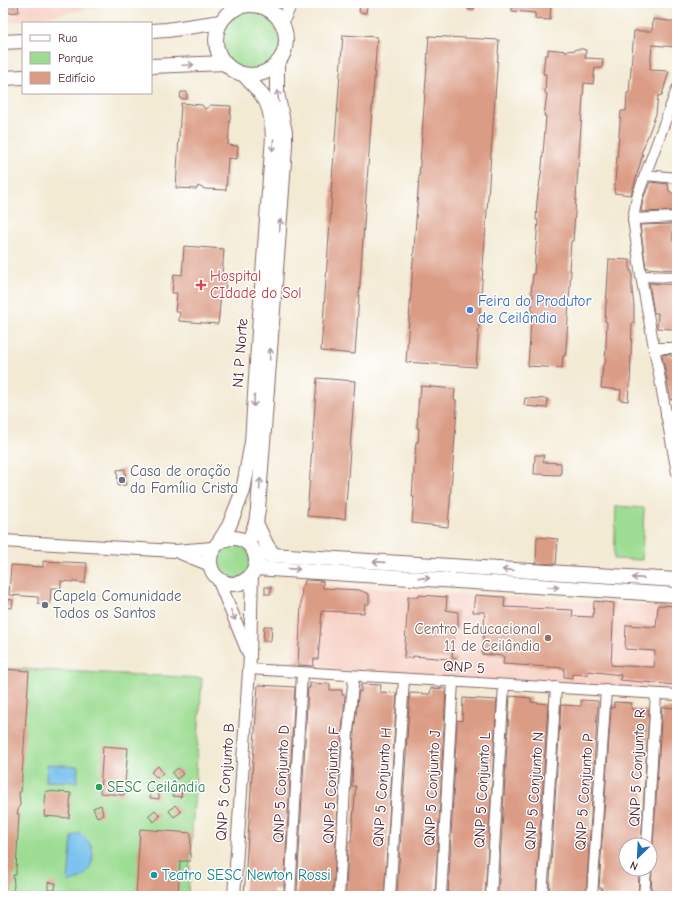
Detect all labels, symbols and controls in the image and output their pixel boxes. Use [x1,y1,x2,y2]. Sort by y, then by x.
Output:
legend [22,22,152,94]
text: Rua [58,31,77,45]
text: Parque [58,51,93,65]
one-way arrow [181,61,194,68]
text: Edifício [58,71,95,85]
one-way arrow [274,89,282,102]
one-way arrow [269,138,276,151]
one-way arrow [276,219,283,232]
place label: Hospital CIdade do Sol [210,267,302,302]
marker: Hospital CIdade do Sol [195,279,207,291]
place label: Feira do Produtor de Ceilândia [478,292,591,327]
marker: Feira do Produtor de Ceilândia [465,305,475,315]
street label: N1 P Norte [229,317,251,388]
one-way arrow [266,348,274,361]
one-way arrow [251,394,258,407]
place label: Casa de oração da Família Crista [130,462,238,497]
marker: Casa de oração da Família Crista [117,475,127,485]
one-way arrow [257,478,264,491]
one-way arrow [373,558,386,565]
one-way arrow [287,566,300,573]
one-way arrow [502,566,515,573]
one-way arrow [417,574,430,582]
one-way arrow [632,574,645,581]
one-way arrow [546,583,559,590]
place label: Capela Comunidade Todos os Santos [53,587,182,622]
marker: Capela Comunidade Todos os Santos [40,600,50,610]
one-way arrow [230,608,237,620]
place label: Centro Educacional 11 de Ceilândia [415,620,540,655]
marker: Centro Educacional 11 de Ceilândia [543,633,553,643]
street label: QNP 5 [442,657,486,677]
street label: QNP 5 Conjunto R [625,709,649,827]
street label: QNP 5 Conjunto B [212,722,238,842]
street label: QNP 5 Conjunto D [269,725,293,843]
street label: QNP 5 Conjunto F [319,726,343,844]
street label: QNP 5 Conjunto H [369,727,395,847]
street label: QNP 5 Conjunto J [420,730,444,846]
street label: QNP 5 Conjunto L [470,731,494,849]
street label: QNP 5 Conjunto N [521,731,547,851]
street label: QNP 5 Conjunto P [571,732,597,851]
place label: SESC Ceilândia [107,778,205,796]
marker: SESC Ceilândia [94,782,104,792]
north arrow [618,837,658,877]
text: N [628,858,640,873]
place label: Teatro SESC Newton Rossi [162,866,331,884]
marker: Teatro SESC Newton Rossi [149,870,159,880]

